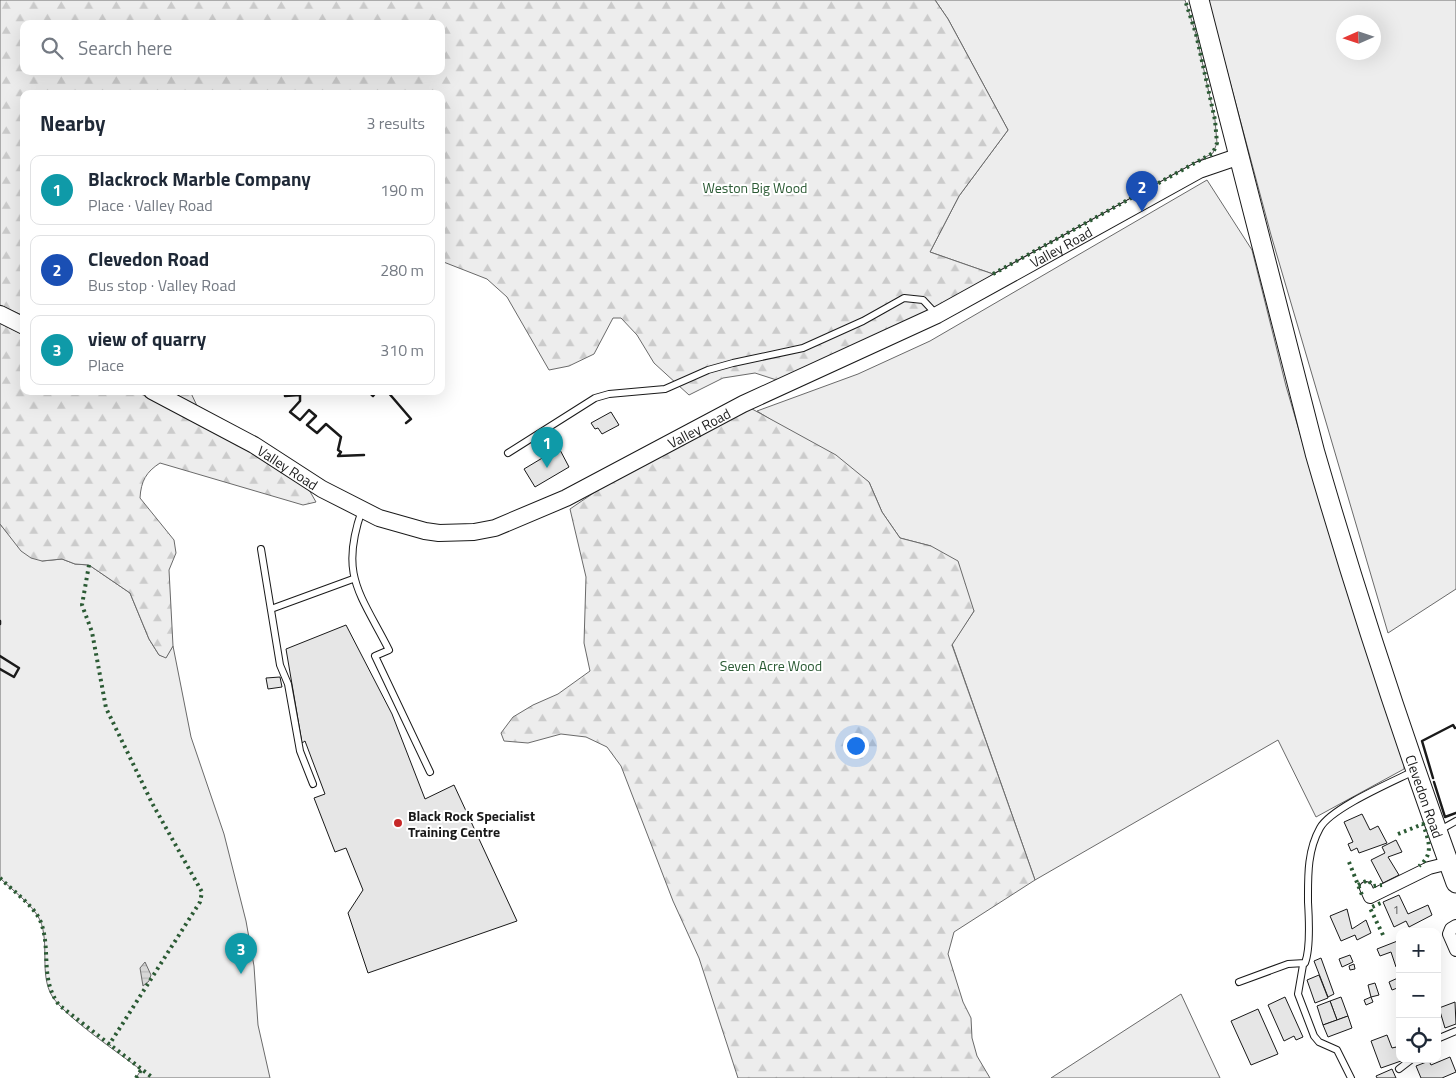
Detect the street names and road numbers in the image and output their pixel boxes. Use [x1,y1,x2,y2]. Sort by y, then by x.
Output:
street label: Valley Road [1026,221,1096,272]
street label: Valley Road [664,402,734,453]
street label: Valley Road [254,440,322,494]
street label: Clevedon Road [1401,752,1449,841]

